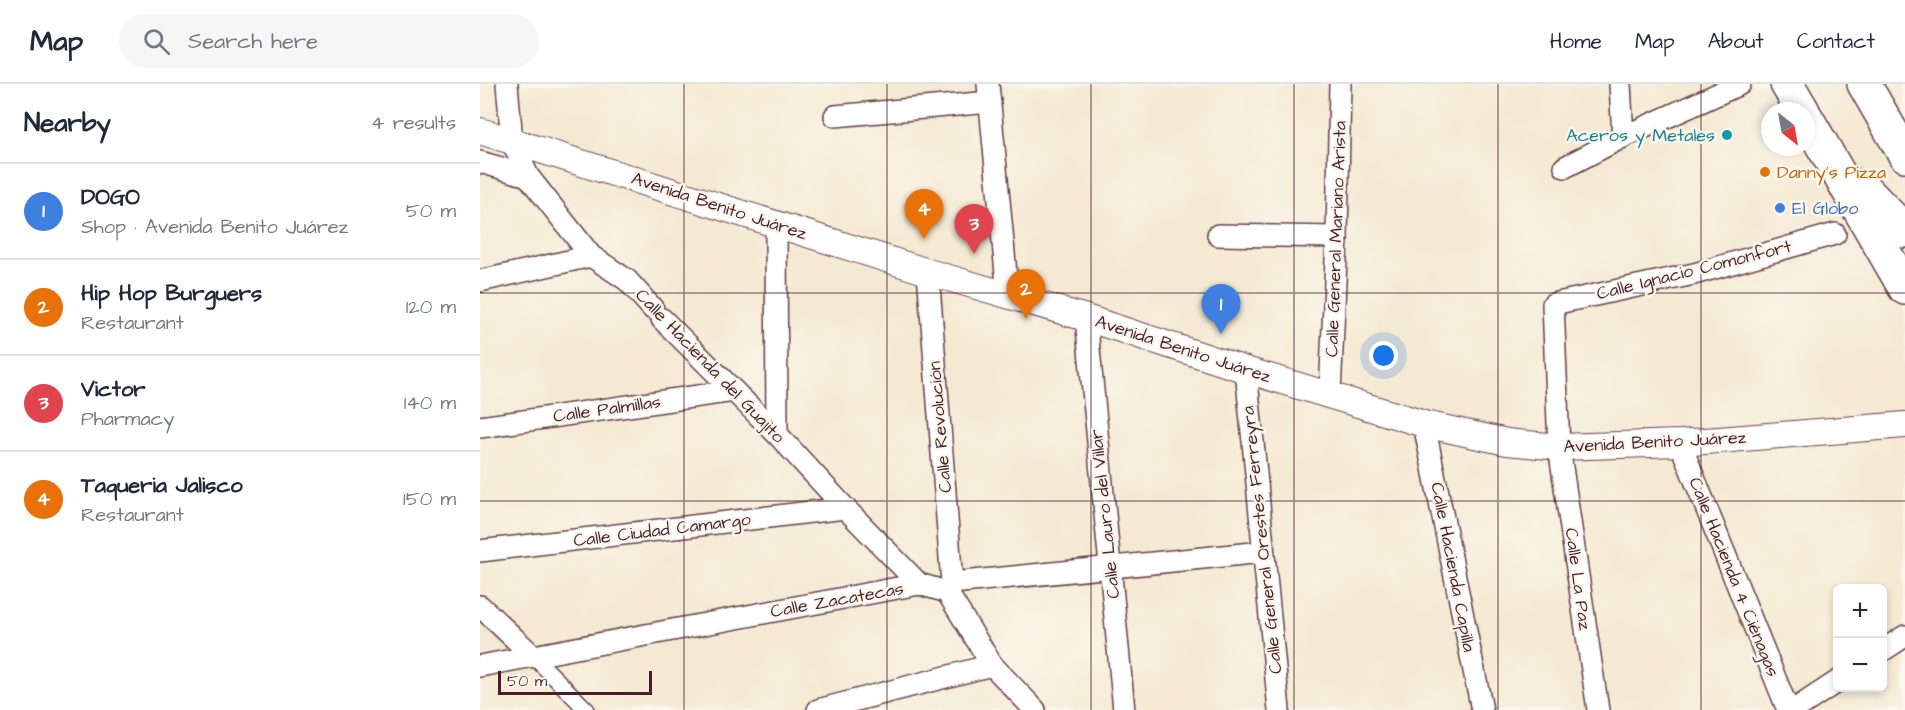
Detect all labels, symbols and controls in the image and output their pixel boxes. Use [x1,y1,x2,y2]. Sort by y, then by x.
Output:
search box [119,14,539,68]
text: Map [30,22,83,61]
icon: search [140,25,173,58]
text: Search here [188,26,318,57]
text: Home [1550,27,1602,56]
text: Map [1635,27,1675,56]
text: About [1708,27,1764,56]
text: Contact [1797,27,1875,56]
north arrow [1761,102,1815,156]
text: Nearby [24,105,111,141]
text: 4 results [371,109,456,137]
street label: Calle General Mariano Arista [1319,120,1353,358]
place label: Aceros y Metales [1566,123,1715,149]
marker: Aceros y Metales [1720,128,1734,142]
place label: Danny's Pizza [1777,160,1886,186]
marker: Danny's Pizza [1758,165,1772,179]
street label: Avenida Benito Juárez [628,166,810,246]
text: DOGO [81,182,140,213]
pin: 4 [904,190,944,239]
place label: El Globo [1792,196,1858,221]
text: 1 [42,197,45,225]
text: 50 m [406,197,456,225]
marker: El Globo [1773,201,1787,215]
pin: 3 [954,204,994,254]
text: Shop · Avenida Benito Juárez [81,213,349,241]
street label: Calle Ignacio Comonfort [1594,233,1795,307]
pin: 2 [1006,270,1046,319]
text: Hip Hop Burguers [81,278,262,309]
street label: Calle Hacienda del Guajito [629,283,791,449]
pin: 1 [1202,284,1240,334]
text: 2 [38,293,49,321]
text: 120 m [406,293,456,321]
text: Restaurant [81,309,184,337]
street label: Avenida Benito Juárez [1092,309,1274,389]
your location [1369,341,1398,370]
street label: Calle Revolución [922,360,958,494]
text: Victor [81,374,145,405]
text: 3 [38,389,49,417]
text: 140 m [404,389,456,417]
street label: Calle Palmillas [552,389,662,429]
text: Pharmacy [81,405,174,433]
street label: Calle General Orestes Ferreyra [1235,405,1290,675]
street label: Avenida Benito Juárez [1563,425,1747,459]
street label: Calle Lauro del Villar [1084,428,1126,600]
text: Taqueria Jalisco [81,470,243,501]
street label: Calle Hacienda 4 Ciénagas [1682,473,1786,681]
street label: Calle Hacienda Capilla [1424,480,1482,654]
text: 4 [37,485,50,513]
text: 150 m [403,485,456,513]
text: Restaurant [81,501,184,529]
street label: Calle Ciudad Camargo [572,507,752,554]
street label: Calle La Paz [1558,526,1598,632]
street label: Calle Zacatecas [768,576,906,624]
map controls [1833,584,1887,692]
button: + [1833,584,1887,638]
button: − [1833,638,1887,692]
scale bar [498,668,652,696]
text: 50 m [507,670,547,692]

